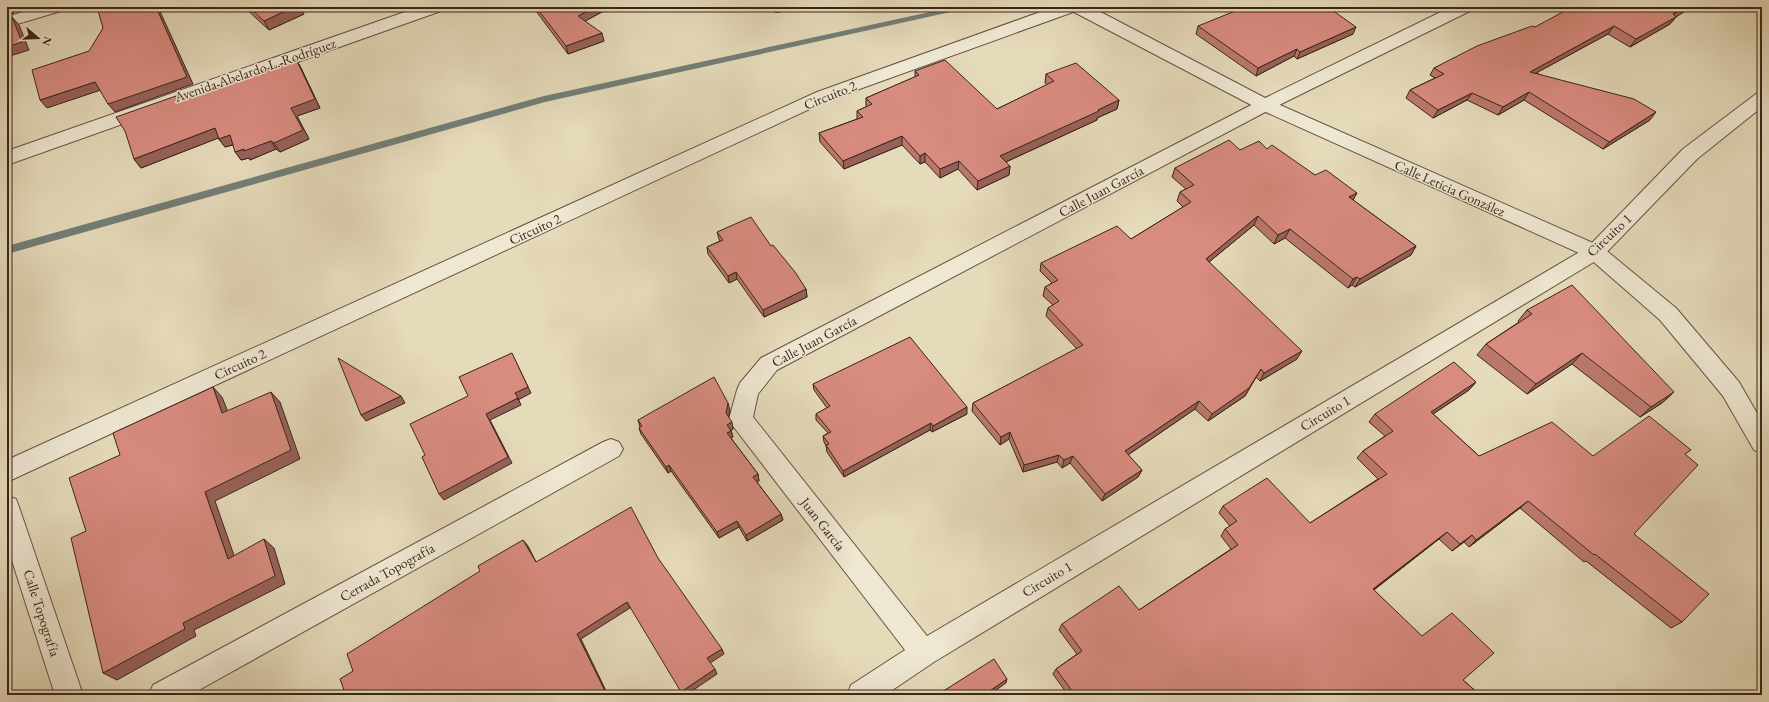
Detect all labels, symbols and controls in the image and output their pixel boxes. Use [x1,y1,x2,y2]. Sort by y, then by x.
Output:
north arrow [18,18,58,58]
street label: Avenida Abelardo L. Rodríguez [171,34,339,106]
text: N [39,35,56,48]
street label: Circuito 2 [801,76,859,114]
street label: Calle Leticia González [1392,156,1509,221]
street label: Calle Juan García [1055,161,1147,221]
street label: Circuito 2 [506,209,564,249]
street label: Circuito 1 [1583,210,1635,260]
street label: Calle Juan García [768,311,860,371]
street label: Circuito 2 [211,344,269,384]
street label: Circuito 1 [1297,391,1353,435]
street label: Juan García [796,493,850,555]
street label: Cerrada Topografía [336,538,438,605]
street label: Circuito 1 [1019,557,1075,601]
street label: Calle Topografía [19,567,65,659]

